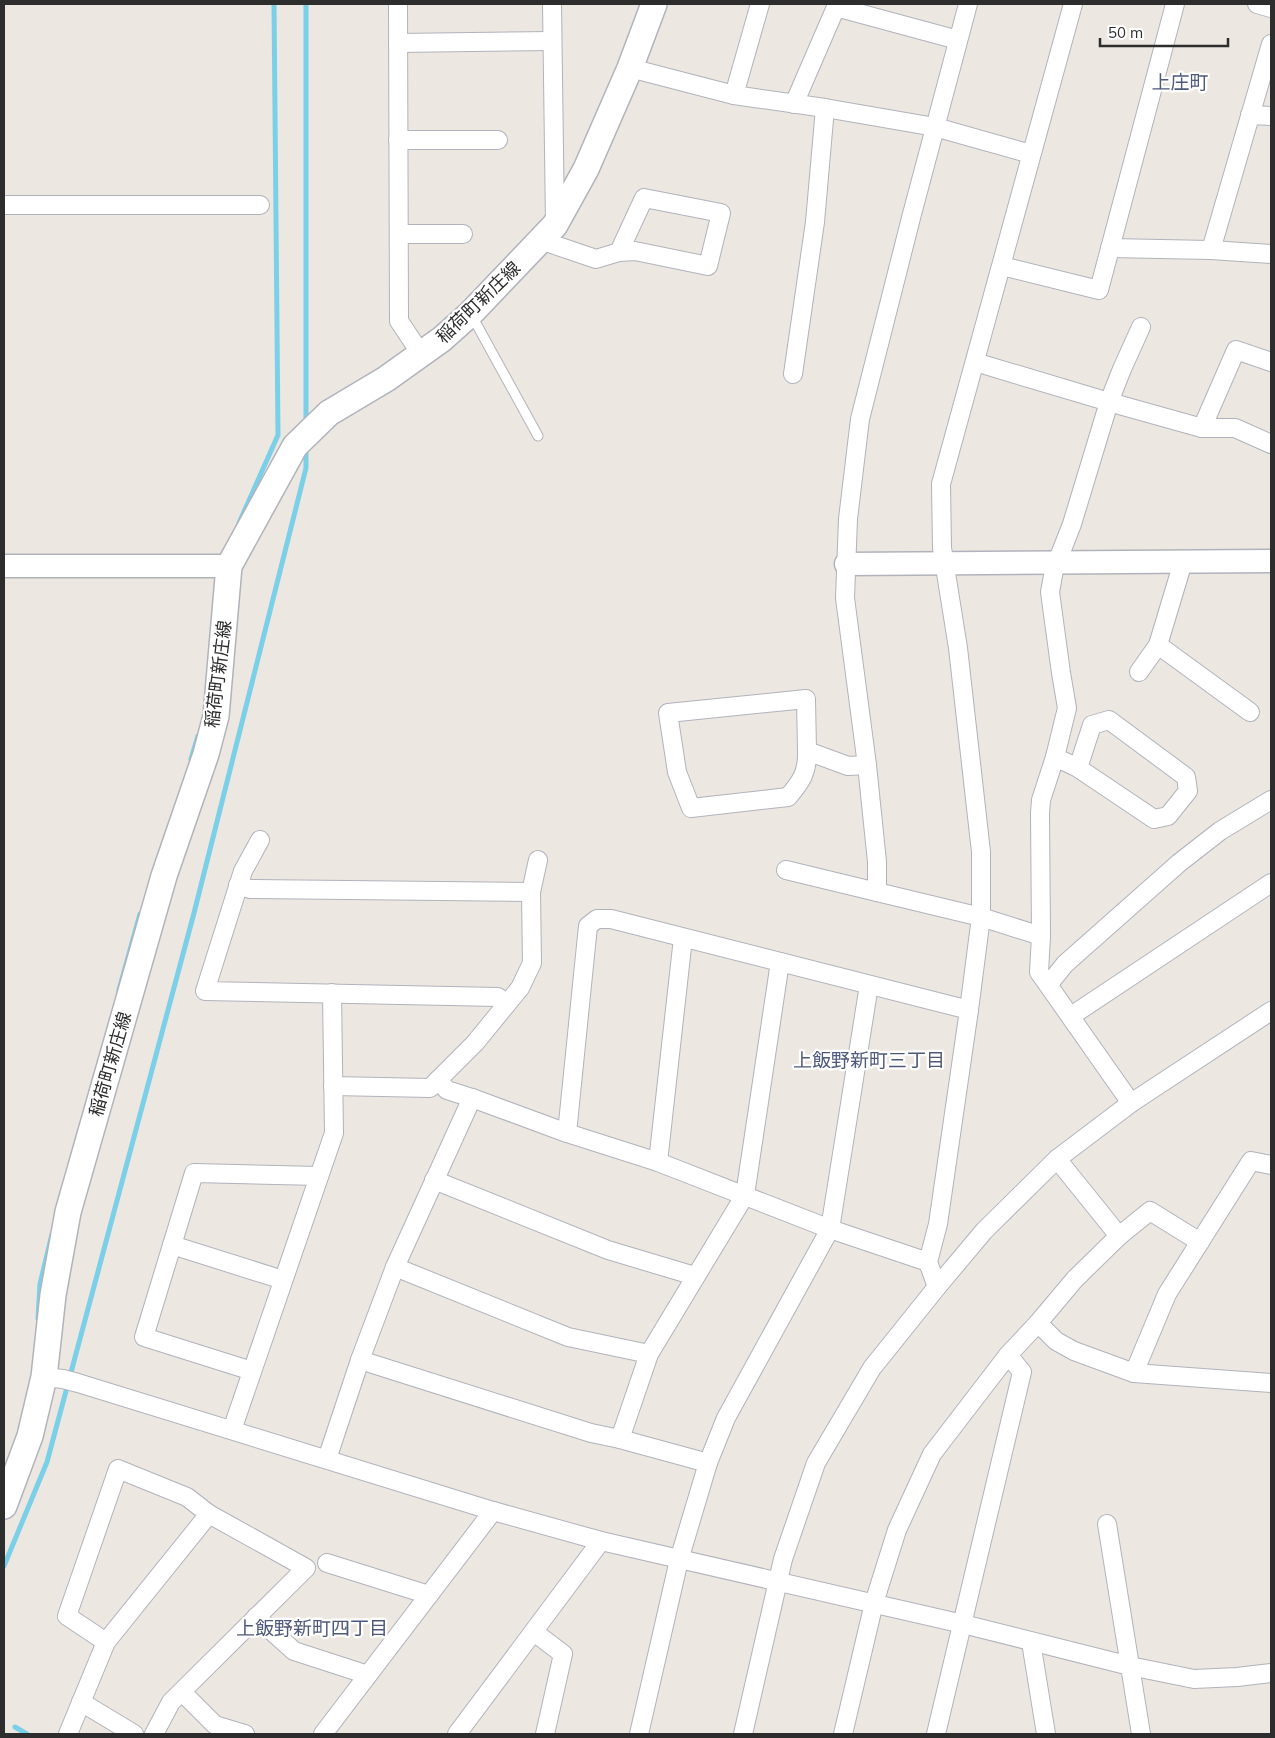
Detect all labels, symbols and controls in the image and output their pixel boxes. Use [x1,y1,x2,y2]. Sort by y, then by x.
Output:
scale bar [1100,15,1228,47]
text: 50 m [1108,23,1143,42]
district label: 上庄町 [1151,70,1209,94]
street label: 稲荷町新庄線 [431,256,525,348]
street label: 稲荷町新庄線 [200,619,236,729]
street label: 稲荷町新庄線 [84,1009,136,1119]
district label: 上飯野新町三丁目 [793,1048,945,1072]
district label: 上飯野新町四丁目 [236,1616,388,1640]

